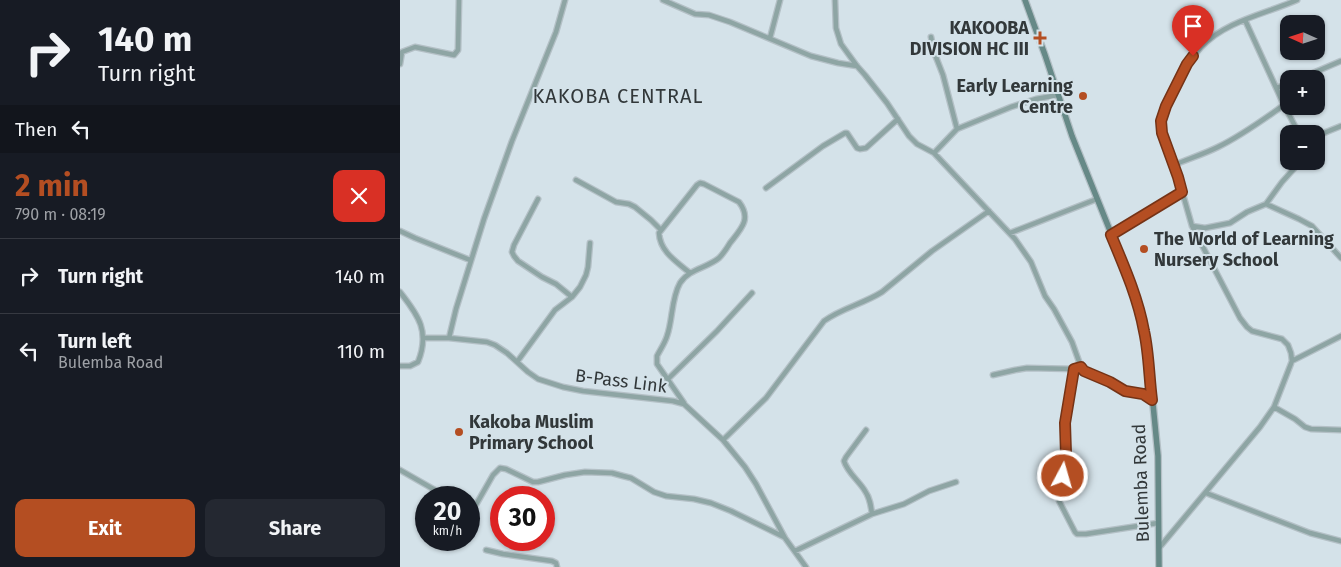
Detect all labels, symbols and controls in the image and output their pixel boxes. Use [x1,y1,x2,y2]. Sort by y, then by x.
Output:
pin [1172,5,1214,56]
icon: arrive [1179,12,1207,40]
north arrow [1280,15,1325,60]
map controls [1280,15,1325,170]
place label: KAKOOBA DIVISION HC III [910,17,1029,60]
text: 140 m [98,18,192,60]
icon: right [15,20,80,85]
marker: KAKOOBA DIVISION HC III [1033,31,1047,45]
text: Turn right [98,60,195,87]
button: + [1280,70,1325,115]
place label: Early Learning Centre [957,75,1073,118]
district label: KAKOBA CENTRAL [533,84,703,108]
marker: Early Learning Centre [1077,90,1089,102]
icon: left [67,115,95,143]
text: Then [15,118,57,141]
button: − [1280,125,1325,170]
text: 2 min [15,168,89,204]
button: close [333,170,385,222]
text: 790 m · 08:19 [15,205,106,224]
place label: The World of Learning Nursery School [1154,228,1334,271]
marker: The World of Learning Nursery School [1138,243,1150,255]
icon: right [15,262,43,290]
text: Turn right [58,265,143,288]
text: 140 m [335,265,385,288]
text: Turn left [58,330,132,353]
icon: left [15,337,43,365]
text: 110 m [337,340,385,363]
text: Bulemba Road [58,353,163,372]
street label: B-Pass Link [574,364,669,398]
place label: Kakoba Muslim Primary School [469,411,594,454]
street label: Bulemba Road [1128,423,1154,543]
marker: Kakoba Muslim Primary School [453,426,465,438]
position arrow [1036,449,1088,501]
speed limit sign: 30 [490,486,555,551]
text: 20 [434,497,461,527]
button: Exit [15,499,195,557]
button: Share [205,499,385,557]
text: km/h [433,524,462,538]

